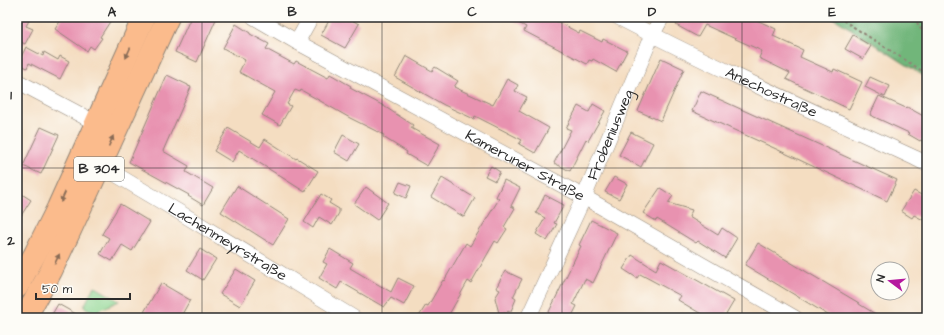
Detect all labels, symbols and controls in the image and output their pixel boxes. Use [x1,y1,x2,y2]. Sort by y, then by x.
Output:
text: A [108,3,117,21]
text: B [287,3,297,21]
text: C [467,3,477,21]
text: D [648,3,657,21]
text: E [828,3,836,21]
one-way arrow [125,47,131,58]
street label: Anechostraße [722,62,821,122]
text: 1 [10,86,12,104]
street label: Frobeniusweg [582,86,640,183]
street label: Kameruner Straße [462,124,589,206]
one-way arrow [108,136,114,147]
road number: B 304 [74,157,124,181]
one-way arrow [60,191,66,202]
street label: Lachenmeyrstraße [165,198,291,286]
text: 2 [6,232,15,250]
one-way arrow [53,253,60,265]
north arrow [870,261,910,301]
text: N [873,273,889,284]
scale bar [36,275,130,301]
text: 50 m [42,281,73,298]

